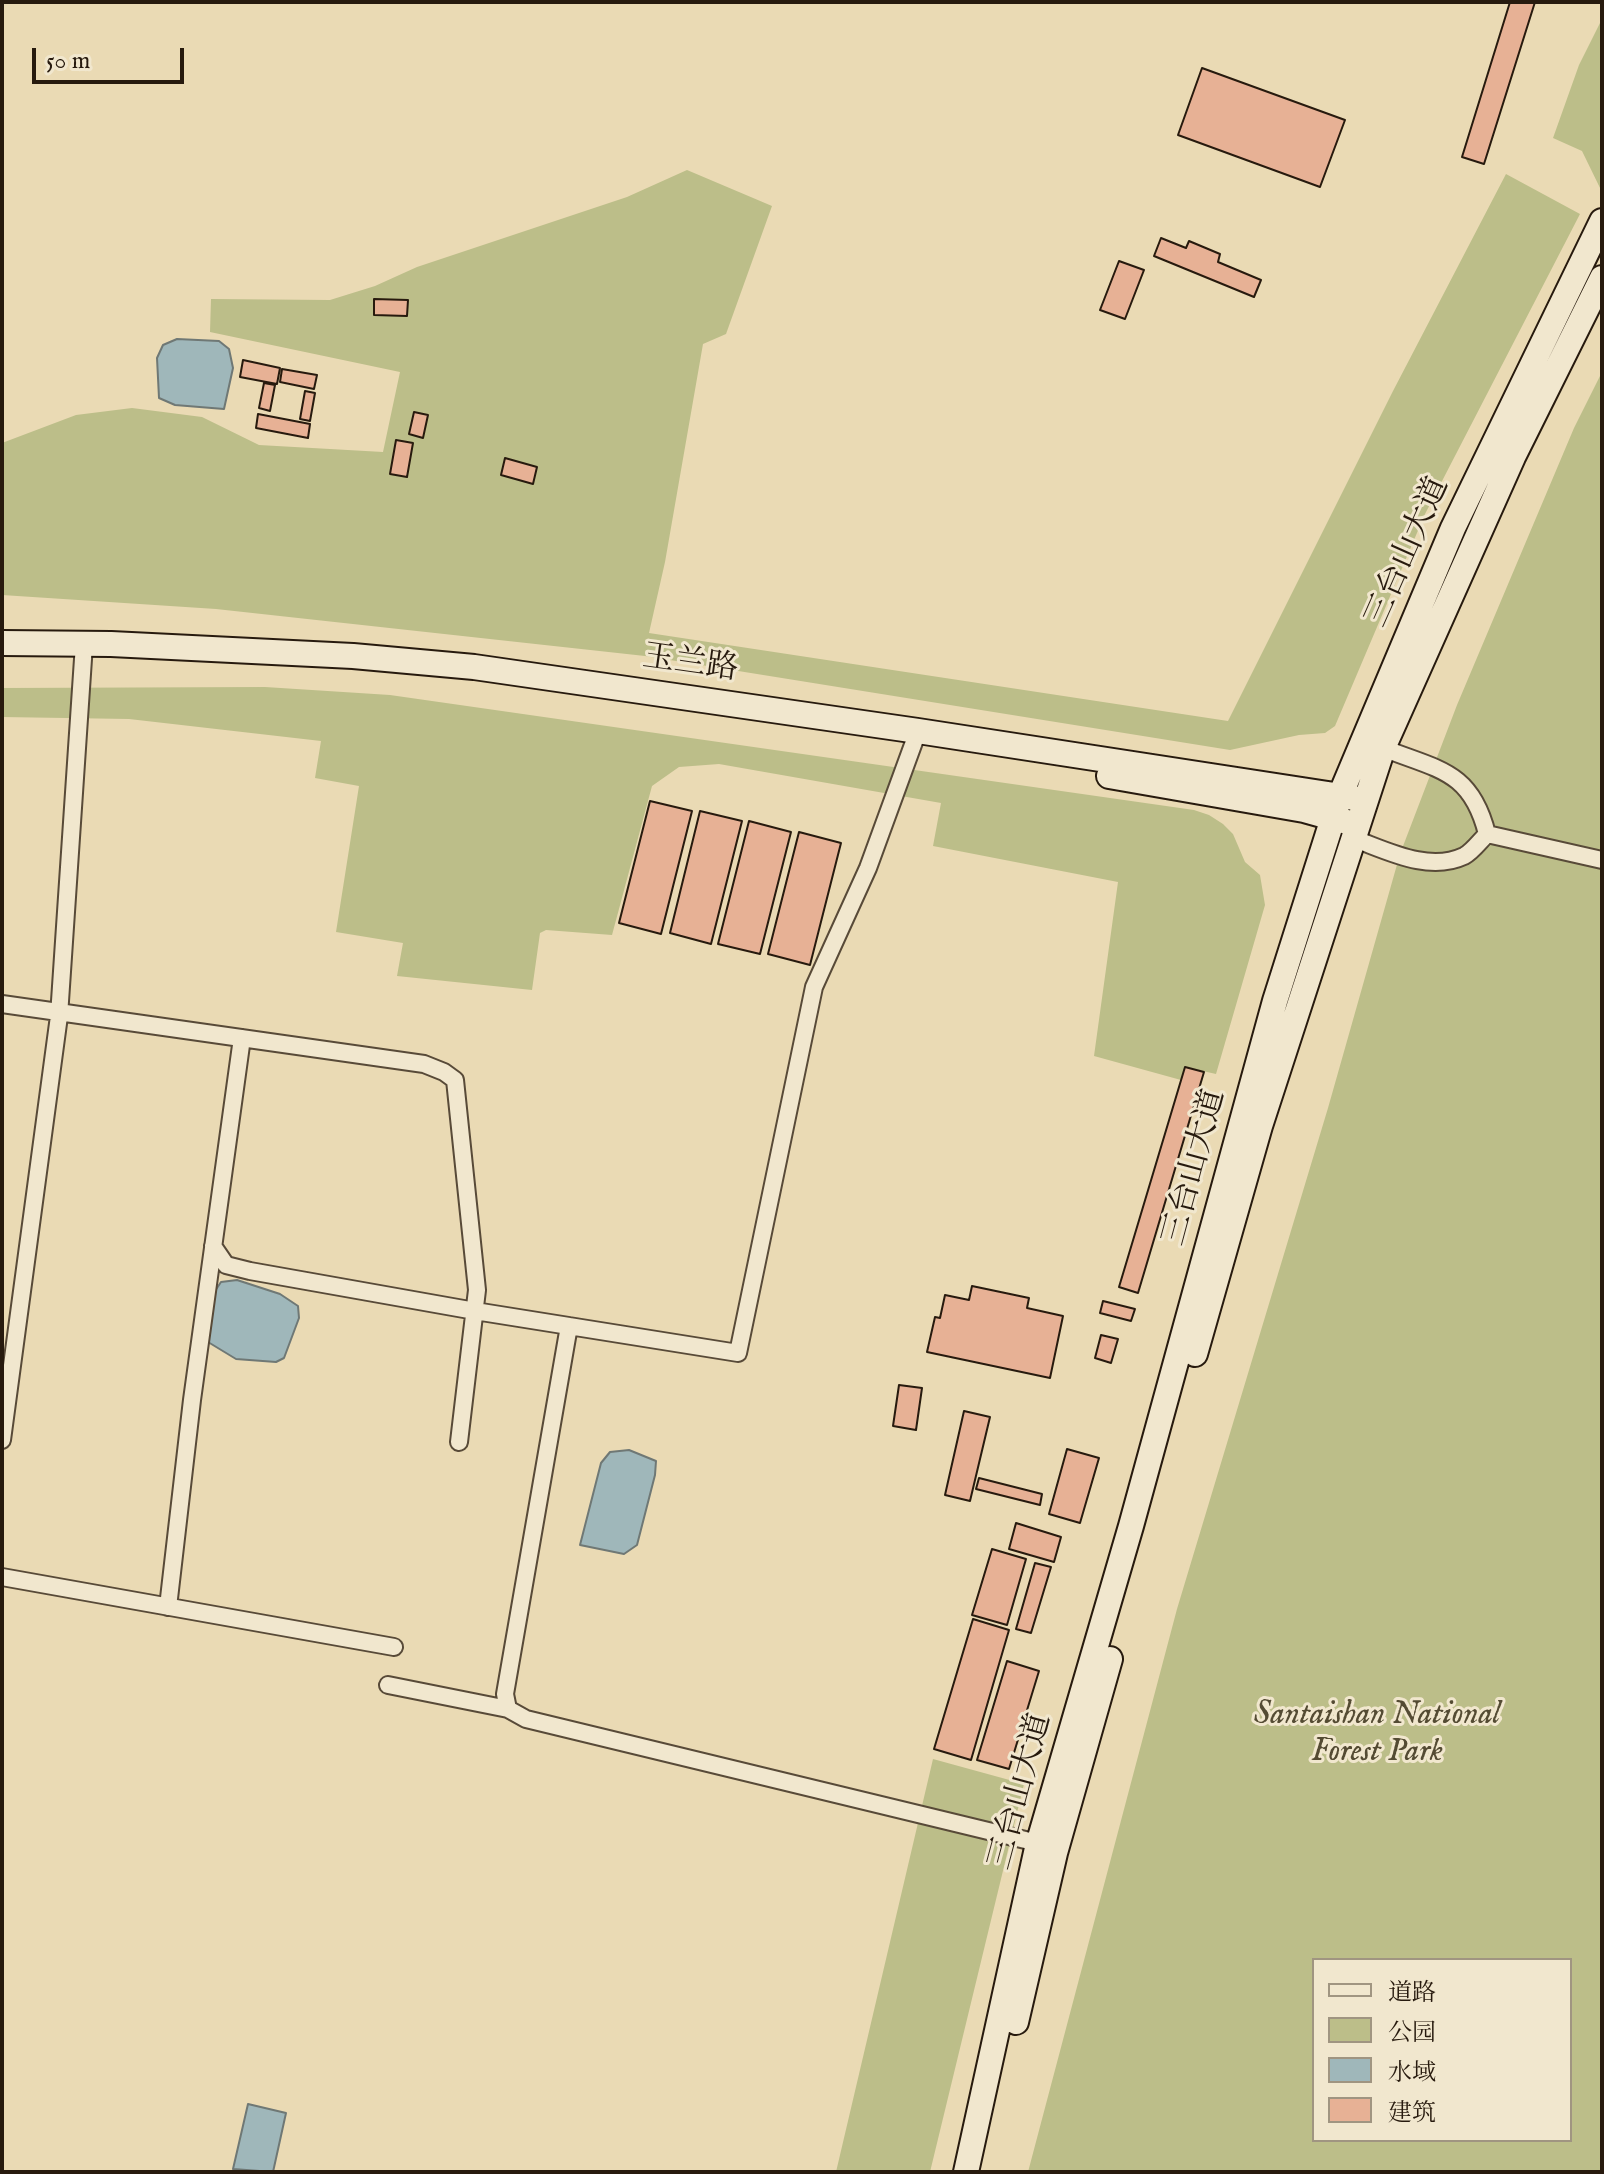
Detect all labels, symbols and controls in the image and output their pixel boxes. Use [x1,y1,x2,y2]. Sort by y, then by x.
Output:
scale bar [36,32,188,82]
text: 50 m [46,46,90,77]
street label: 三台山大道 [1359,472,1459,634]
street label: 玉兰路 [640,639,740,691]
street label: 三台山大道 [1157,1086,1235,1250]
park label: Santaishan National Forest Park [1254,1697,1500,1772]
street label: 三台山大道 [983,1710,1061,1874]
legend [1312,1958,1572,2142]
text: 道路 [1388,1978,1436,2009]
text: 公园 [1388,2018,1436,2049]
text: 水域 [1388,2058,1436,2089]
text: 建筑 [1388,2098,1436,2129]

